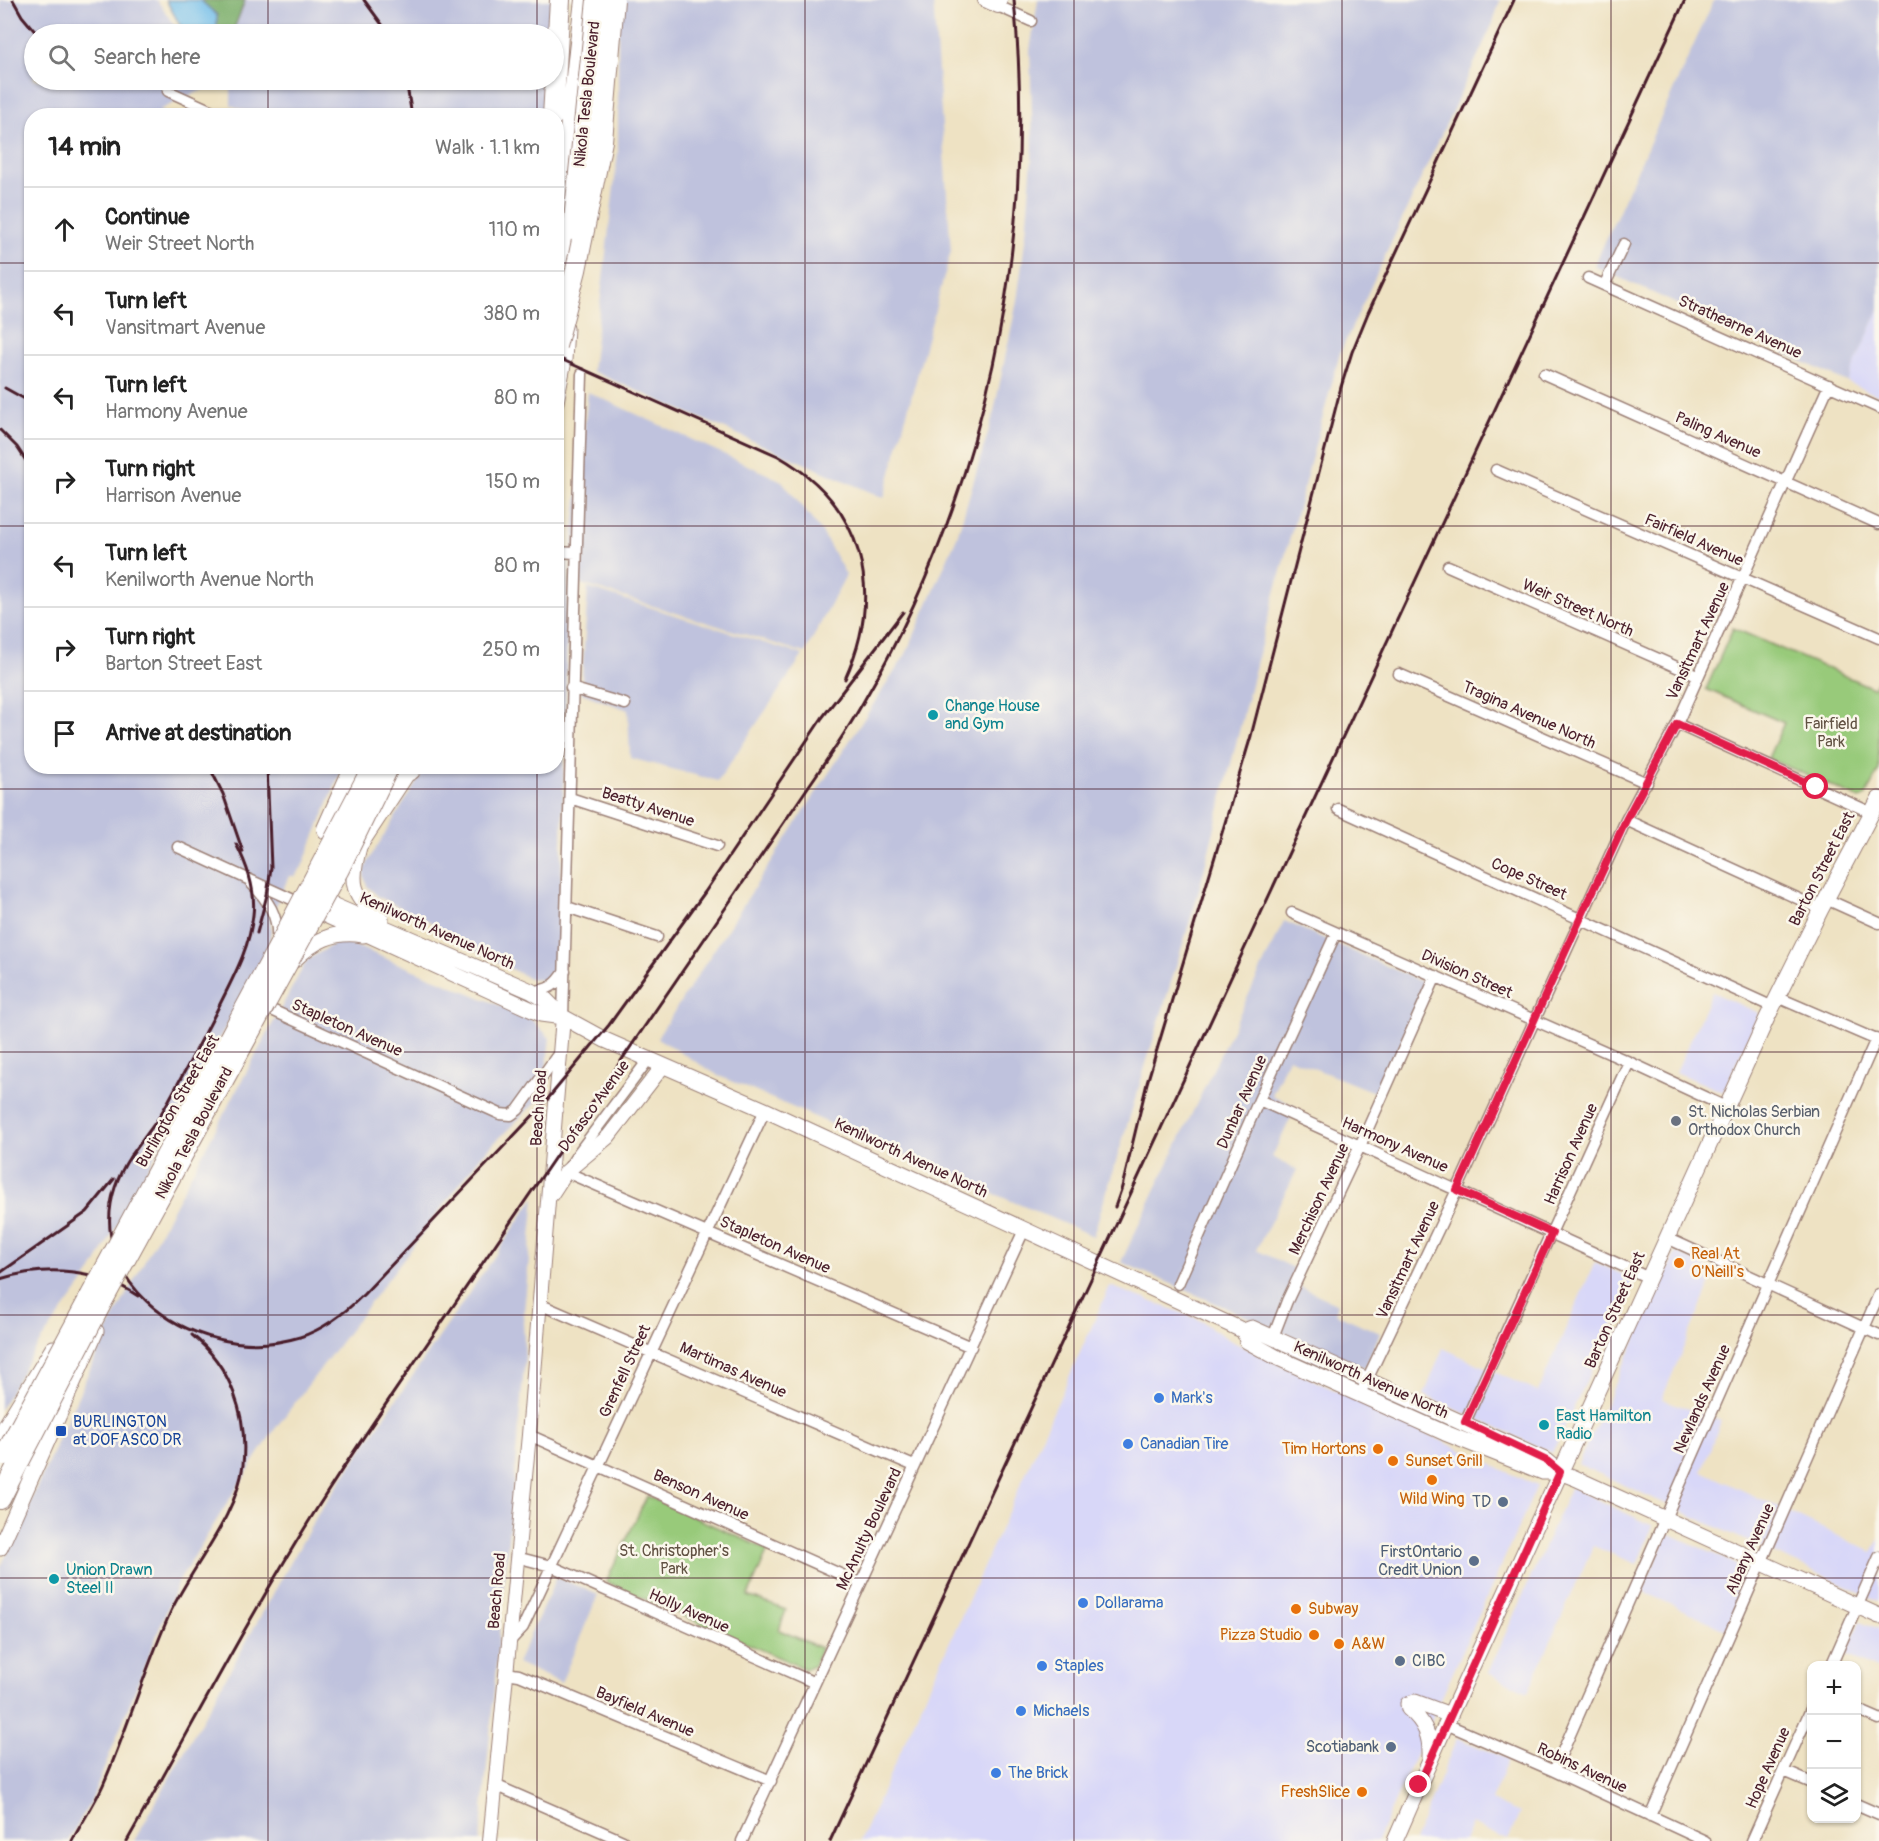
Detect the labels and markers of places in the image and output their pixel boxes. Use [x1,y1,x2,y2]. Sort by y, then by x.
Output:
place label: Change House and Gym [945,696,1040,734]
marker: Change House and Gym [926,708,940,722]
place label: St. Nicholas Serbian Orthodox Church [1688,1102,1820,1140]
marker: St. Nicholas Serbian Orthodox Church [1669,1114,1683,1128]
place label: Real At O'Neill's [1691,1244,1744,1282]
marker: Real At O'Neill's [1672,1256,1686,1270]
place label: Mark's [1171,1388,1213,1408]
marker: Mark's [1152,1391,1166,1405]
place label: East Hamilton Radio [1556,1406,1651,1444]
place label: BURLINGTON at DOFASCO DR [73,1412,182,1450]
marker: East Hamilton Radio [1537,1418,1551,1432]
marker: BURLINGTON at DOFASCO DR [54,1424,68,1438]
place label: Canadian Tire [1140,1434,1229,1454]
marker: Canadian Tire [1121,1437,1135,1451]
place label: Tim Hortons [1282,1439,1366,1459]
marker: Tim Hortons [1371,1442,1385,1456]
place label: Sunset Grill [1405,1451,1483,1471]
marker: Sunset Grill [1386,1454,1400,1468]
marker: Wild Wing [1425,1473,1439,1487]
place label: Wild Wing [1399,1489,1465,1509]
place label: TD [1472,1492,1491,1512]
marker: TD [1496,1495,1510,1509]
place label: FirstOntario Credit Union [1378,1542,1462,1580]
marker: FirstOntario Credit Union [1467,1554,1481,1568]
place label: Union Drawn Steel II [66,1560,153,1598]
marker: Union Drawn Steel II [47,1572,61,1586]
place label: Dollarama [1095,1593,1163,1613]
marker: Dollarama [1076,1596,1090,1610]
place label: Subway [1308,1599,1358,1619]
marker: Subway [1289,1602,1303,1616]
place label: Pizza Studio [1220,1625,1302,1645]
marker: Pizza Studio [1307,1628,1321,1642]
place label: A&W [1351,1634,1385,1654]
marker: A&W [1332,1637,1346,1651]
place label: CIBC [1412,1651,1445,1671]
marker: CIBC [1393,1654,1407,1668]
place label: Staples [1054,1656,1104,1676]
marker: Staples [1035,1659,1049,1673]
place label: Michaels [1033,1701,1089,1721]
marker: Michaels [1014,1704,1028,1718]
place label: Scotiabank [1306,1737,1379,1757]
marker: Scotiabank [1384,1740,1398,1754]
place label: The Brick [1008,1763,1068,1783]
marker: The Brick [989,1766,1003,1780]
place label: FreshSlice [1280,1782,1350,1802]
marker: FreshSlice [1355,1785,1369,1799]

